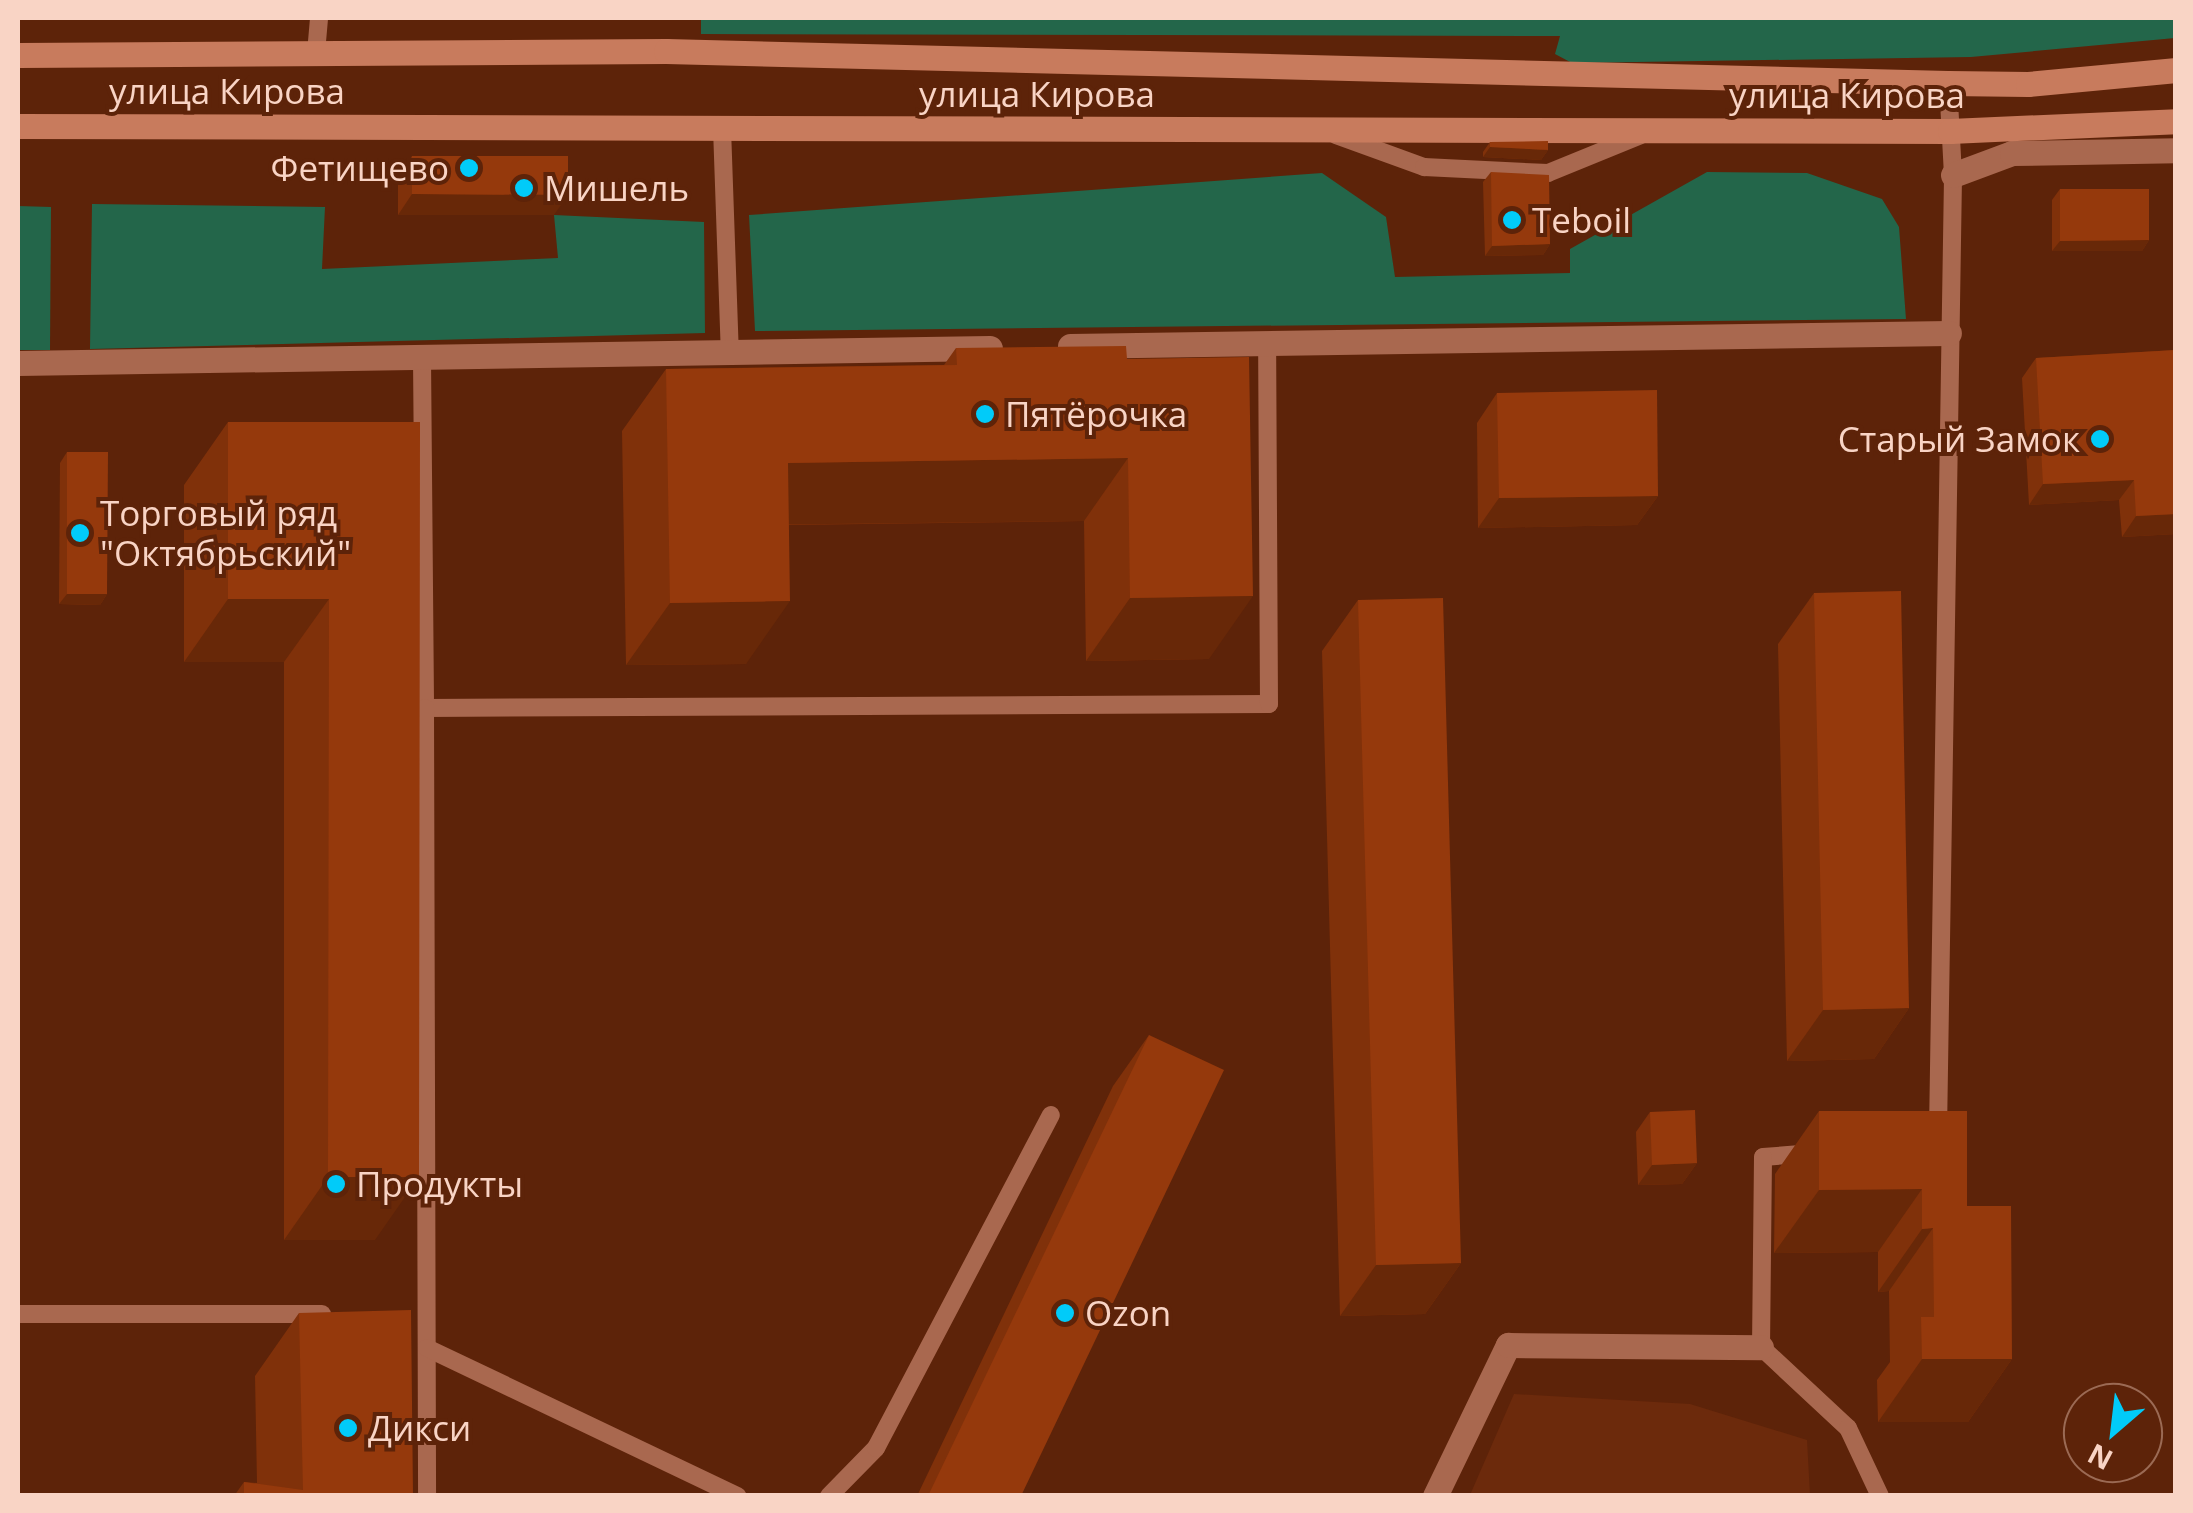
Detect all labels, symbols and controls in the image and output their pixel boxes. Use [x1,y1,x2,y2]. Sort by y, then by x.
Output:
street label: улица Кирова [109,70,345,112]
street label: улица Кирова [919,73,1155,115]
street label: улица Кирова [1729,74,1965,116]
place label: Фетищево [271,147,449,189]
marker: Фетищево [458,157,480,179]
place label: Мишель [544,167,689,209]
marker: Мишель [513,177,535,199]
place label: Teboil [1532,199,1631,241]
marker: Teboil [1501,209,1523,231]
place label: Пятёрочка [1005,393,1187,435]
marker: Пятёрочка [974,403,996,425]
place label: Старый Замок [1838,418,2080,460]
marker: Старый Замок [2089,428,2111,450]
place label: Торговый ряд "Октябрьский" [100,492,351,574]
marker: Торговый ряд "Октябрьский" [69,522,91,544]
place label: Продукты [356,1163,523,1205]
marker: Продукты [325,1173,347,1195]
place label: Ozon [1085,1292,1171,1334]
marker: Ozon [1054,1302,1076,1324]
north arrow [2063,1383,2163,1483]
place label: Дикси [368,1407,471,1449]
marker: Дикси [337,1417,359,1439]
text: N [2081,1436,2119,1480]

